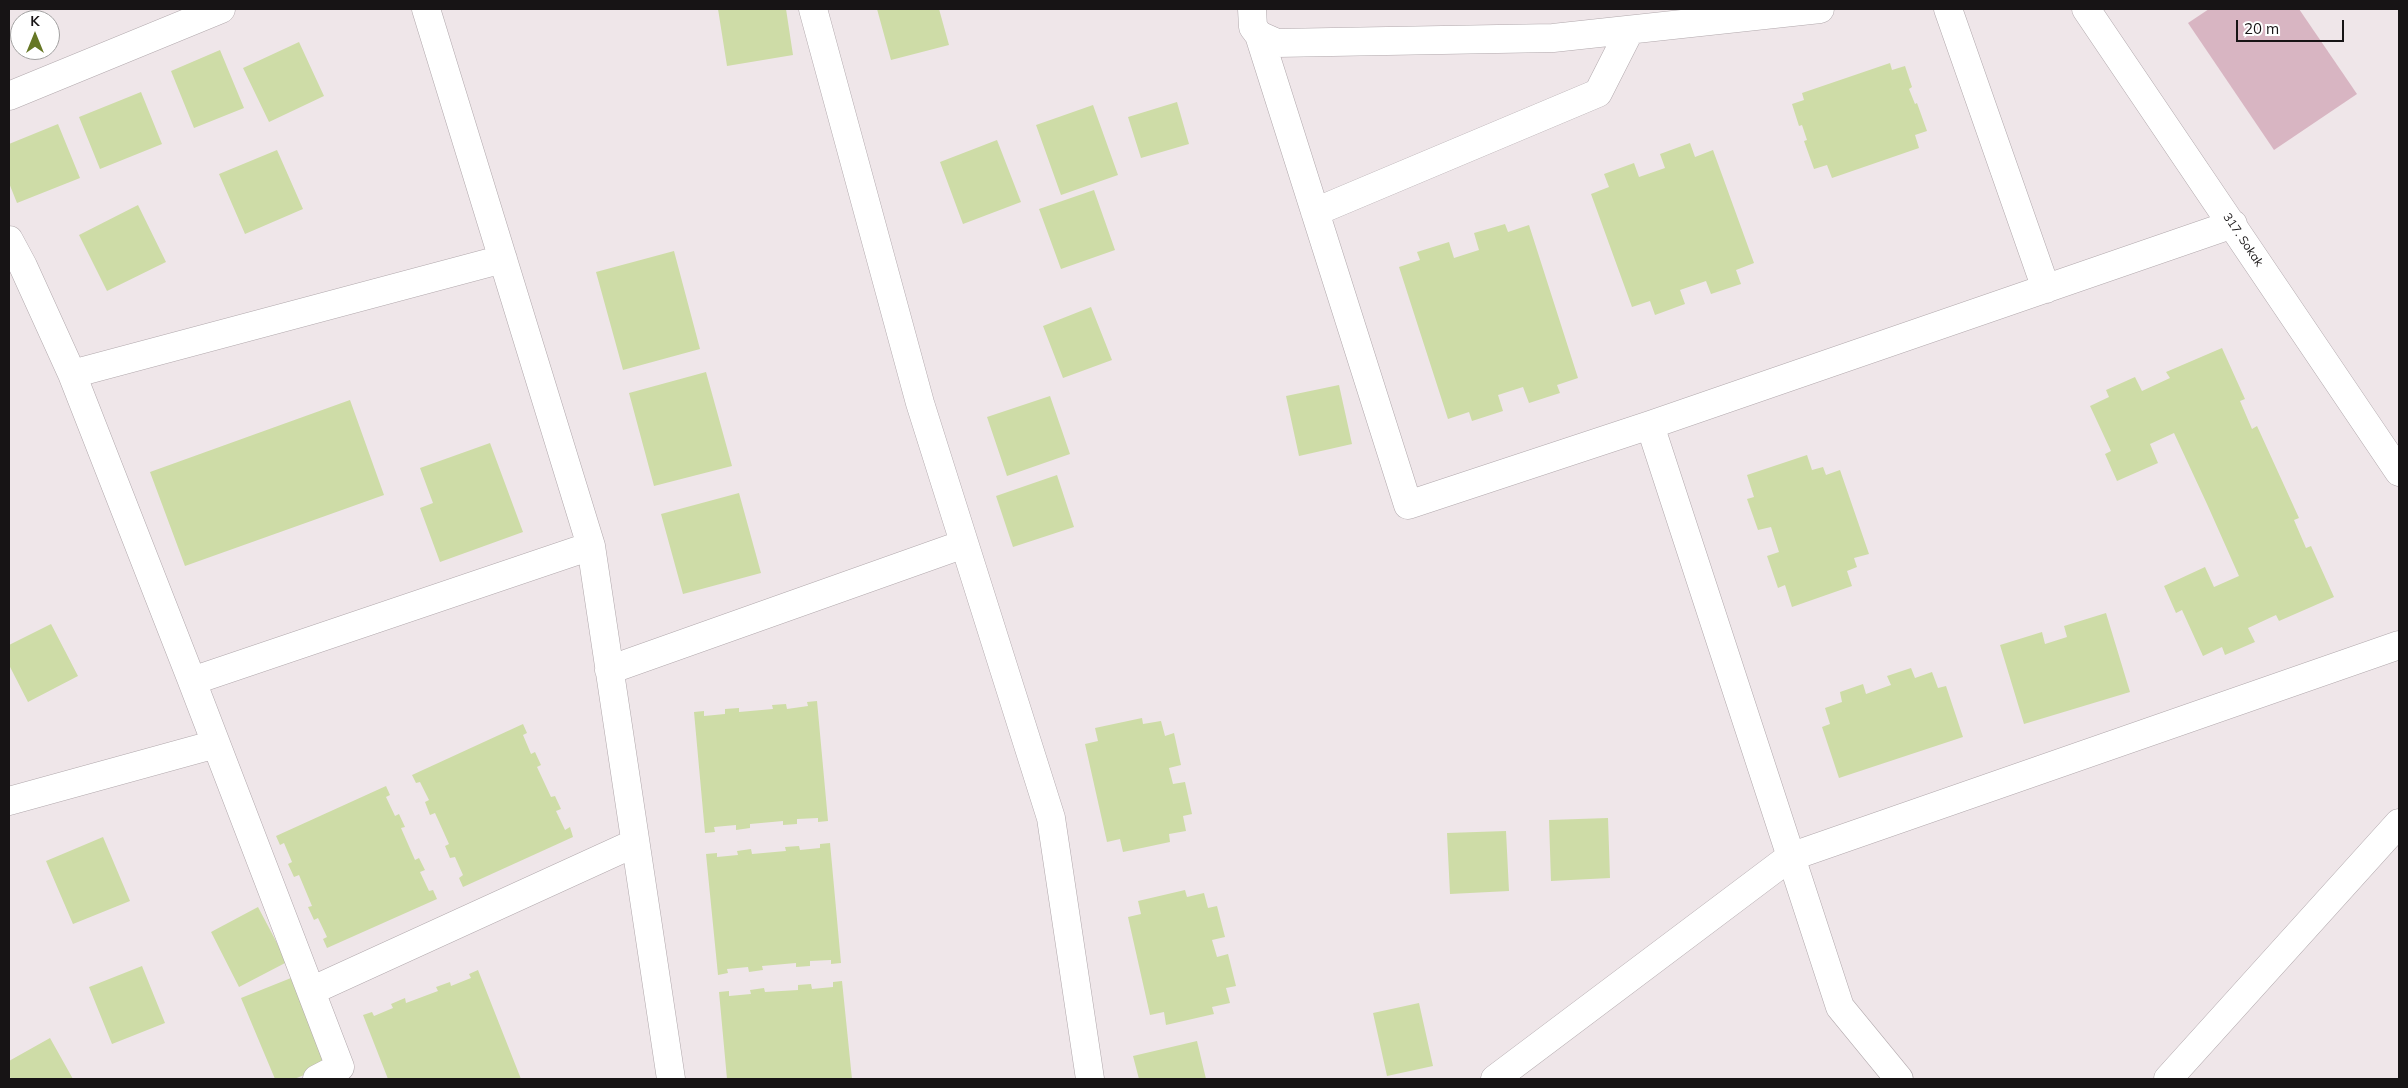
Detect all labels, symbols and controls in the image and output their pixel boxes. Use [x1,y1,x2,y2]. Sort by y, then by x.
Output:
north arrow [10,10,60,60]
scale bar [2238,10,2346,42]
text: K [30,12,40,30]
text: 20 m [2244,19,2279,38]
street label: 317. Sokak [2220,211,2266,269]

